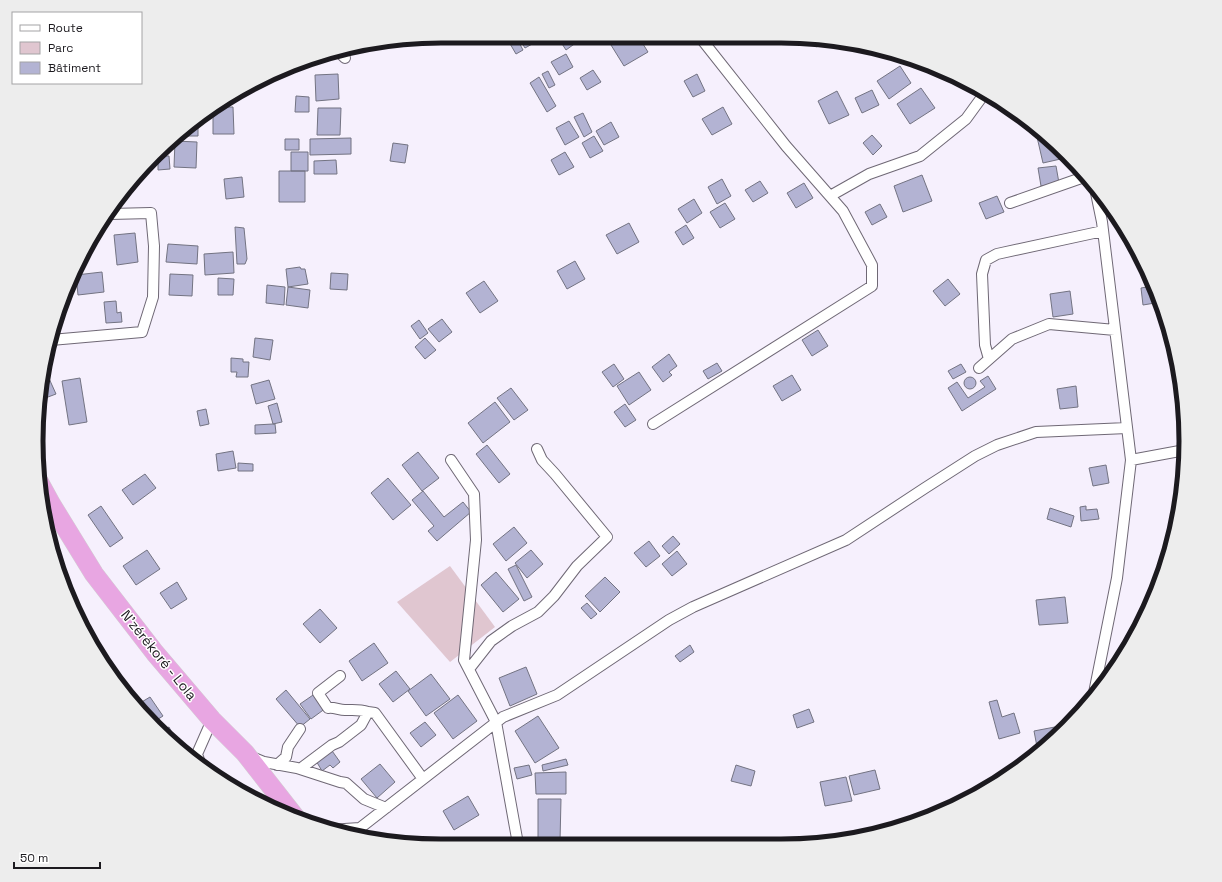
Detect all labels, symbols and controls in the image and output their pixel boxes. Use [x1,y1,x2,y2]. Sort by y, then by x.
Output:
legend [12,12,142,84]
text: Route [48,20,83,36]
text: Parc [48,40,73,56]
text: Bâtiment [48,60,101,76]
street label: N'zérékoré - Lola [117,606,201,704]
scale bar [14,844,100,870]
text: 50 m [20,850,48,866]

